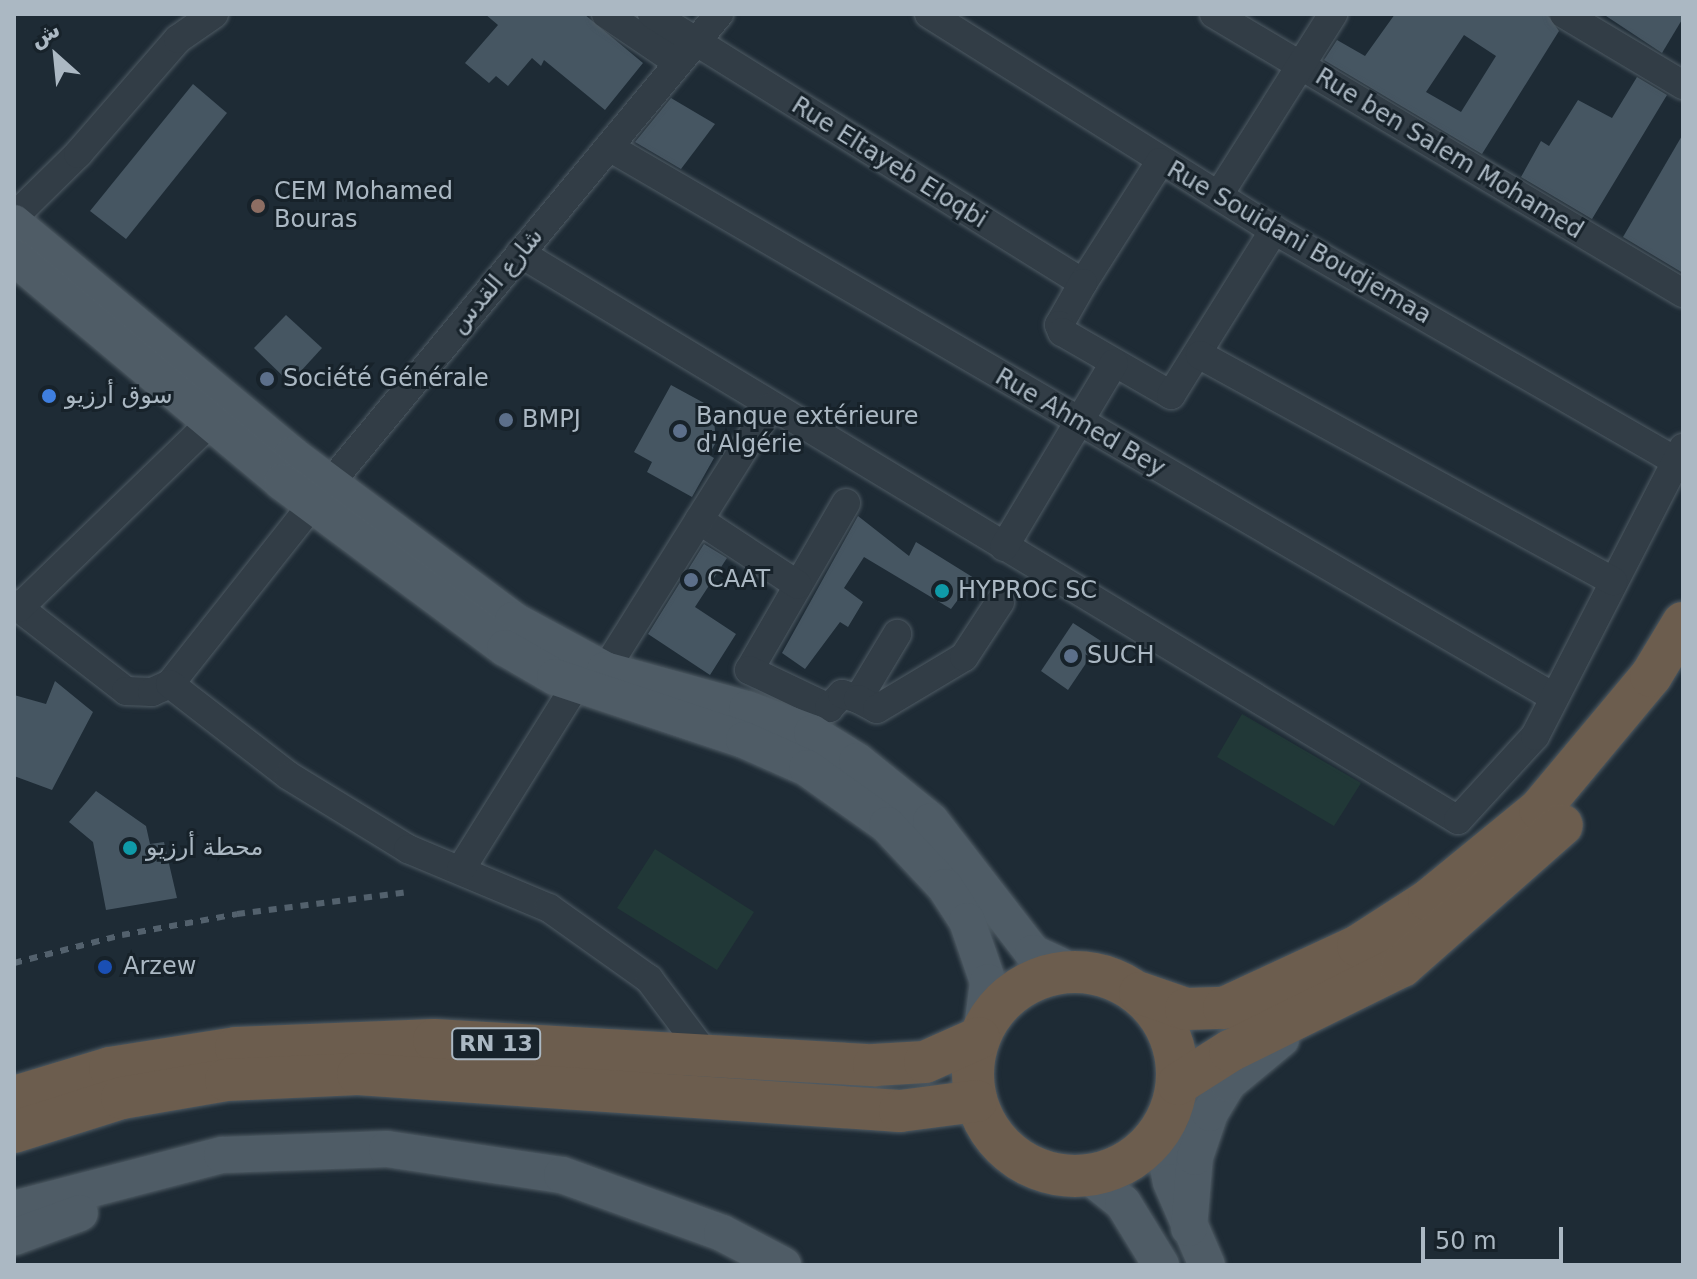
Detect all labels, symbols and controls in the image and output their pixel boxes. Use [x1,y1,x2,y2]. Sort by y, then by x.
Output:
north arrow [16,16,96,96]
text: ش [26,16,64,52]
street label: Rue ben Salem Mohamed [1310,63,1588,245]
street label: Rue Eltayeb Eloqbi [786,91,992,235]
street label: Rue Souidani Boudjemaa [1162,155,1436,331]
place label: CEM Mohamed Bouras [274,178,453,234]
marker: CEM Mohamed Bouras [249,197,267,215]
street label: شارع القدس [445,222,549,340]
street label: Rue Ahmed Bey [990,363,1170,483]
place label: Société Générale [283,365,489,393]
marker: Société Générale [258,370,276,388]
place label: سوق أرزيو [65,382,173,410]
marker: سوق أرزيو [40,387,58,405]
place label: Banque extérieure d'Algérie [696,403,919,459]
place label: BMPJ [522,406,581,434]
marker: BMPJ [497,411,515,429]
marker: Banque extérieure d'Algérie [671,422,689,440]
place label: CAAT [707,566,770,594]
marker: CAAT [682,571,700,589]
place label: HYPROC SC [958,577,1097,605]
marker: HYPROC SC [933,582,951,600]
place label: SUCH [1087,642,1155,670]
marker: SUCH [1062,647,1080,665]
place label: محطة أرزيو [146,834,263,862]
marker: محطة أرزيو [121,839,139,857]
place label: Arzew [123,953,196,981]
marker: Arzew [94,956,116,978]
road number: RN 13 [450,1026,542,1062]
scale bar [1425,1211,1567,1261]
text: 50 m [1435,1227,1497,1255]

